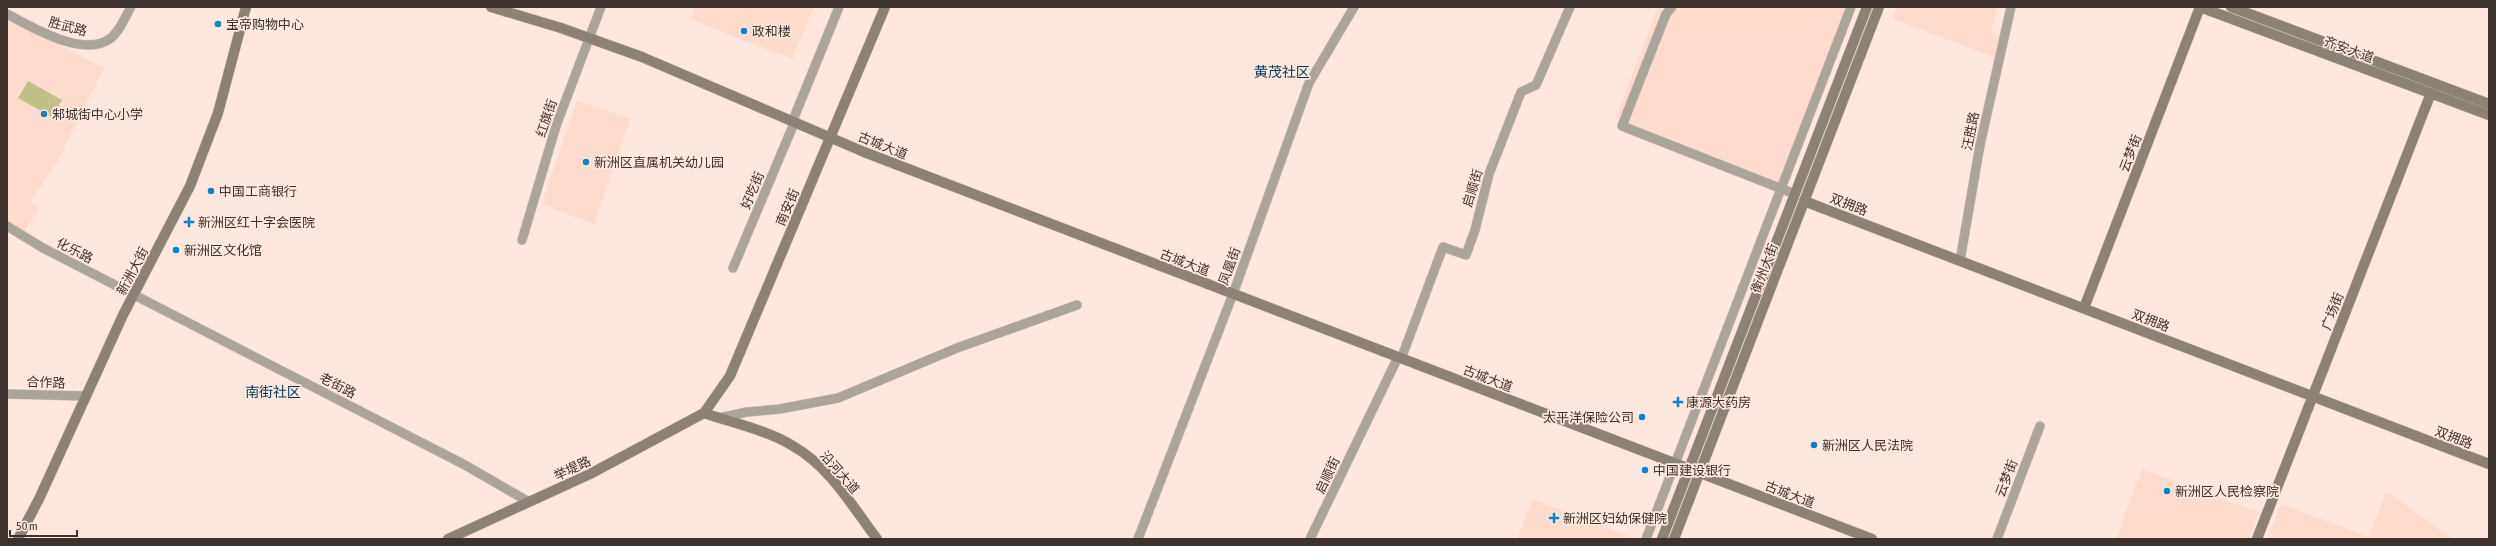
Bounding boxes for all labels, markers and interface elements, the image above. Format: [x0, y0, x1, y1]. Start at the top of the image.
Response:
street label: 胜武路 [47, 14, 89, 39]
place label: 宝帝购物中心 [226, 17, 304, 32]
marker: 宝帝购物中心 [213, 19, 223, 29]
place label: 政和楼 [752, 24, 791, 39]
marker: 政和楼 [739, 26, 749, 36]
street label: 齐安大道 [2322, 34, 2376, 65]
district label: 黄茂社区 [1254, 64, 1310, 80]
street label: 红旗街 [533, 97, 560, 139]
place label: 邾城街中心小学 [52, 107, 143, 122]
marker: 邾城街中心小学 [39, 109, 49, 119]
street label: 汪胜路 [1959, 111, 1982, 152]
street label: 古城大道 [856, 129, 910, 162]
street label: 云梦街 [2116, 132, 2144, 174]
place label: 新洲区直属机关幼儿园 [594, 155, 724, 170]
marker: 新洲区直属机关幼儿园 [581, 157, 591, 167]
street label: 启顺街 [1460, 167, 1485, 209]
street label: 好吃街 [738, 169, 767, 211]
place label: 中国工商银行 [219, 184, 297, 199]
marker: 中国工商银行 [206, 186, 216, 196]
street label: 南安街 [773, 186, 802, 228]
street label: 双拥路 [1828, 190, 1870, 218]
place label: 新洲区红十字会医院 [198, 215, 315, 230]
marker: 新洲区红十字会医院 [183, 216, 195, 228]
street label: 化乐路 [54, 235, 96, 266]
street label: 衡州大街 [1748, 241, 1781, 295]
place label: 新洲区文化馆 [184, 243, 262, 258]
street label: 新洲大街 [114, 245, 151, 298]
marker: 新洲区文化馆 [171, 245, 181, 255]
street label: 凤凰街 [1216, 245, 1243, 287]
street label: 古城大道 [1158, 246, 1212, 279]
street label: 广场街 [2318, 290, 2346, 332]
street label: 双拥路 [2130, 306, 2172, 334]
street label: 古城大道 [1461, 362, 1515, 395]
street label: 老街路 [317, 370, 359, 401]
street label: 合作路 [26, 374, 66, 391]
district label: 南街社区 [245, 384, 301, 400]
place label: 康源大药房 [1686, 395, 1751, 410]
marker: 康源大药房 [1673, 397, 1683, 407]
place label: 太平洋保险公司 [1543, 410, 1634, 425]
marker: 太平洋保险公司 [1637, 412, 1647, 422]
street label: 双拥路 [2433, 423, 2475, 451]
place label: 新洲区人民法院 [1822, 438, 1913, 453]
marker: 新洲区人民法院 [1809, 440, 1819, 450]
street label: 沿河大道 [817, 448, 862, 497]
street label: 举堤路 [551, 453, 593, 483]
street label: 启顺街 [1312, 454, 1343, 496]
street label: 云梦街 [1992, 457, 2020, 499]
place label: 中国建设银行 [1653, 463, 1731, 478]
marker: 中国建设银行 [1640, 465, 1650, 475]
street label: 古城大道 [1763, 478, 1817, 511]
place label: 新洲区人民检察院 [2175, 484, 2279, 499]
marker: 新洲区人民检察院 [2162, 486, 2172, 496]
place label: 新洲区妇幼保健院 [1563, 511, 1667, 526]
scale bar [10, 512, 77, 538]
marker: 新洲区妇幼保健院 [1548, 512, 1560, 524]
text: 50 m [16, 519, 38, 533]

